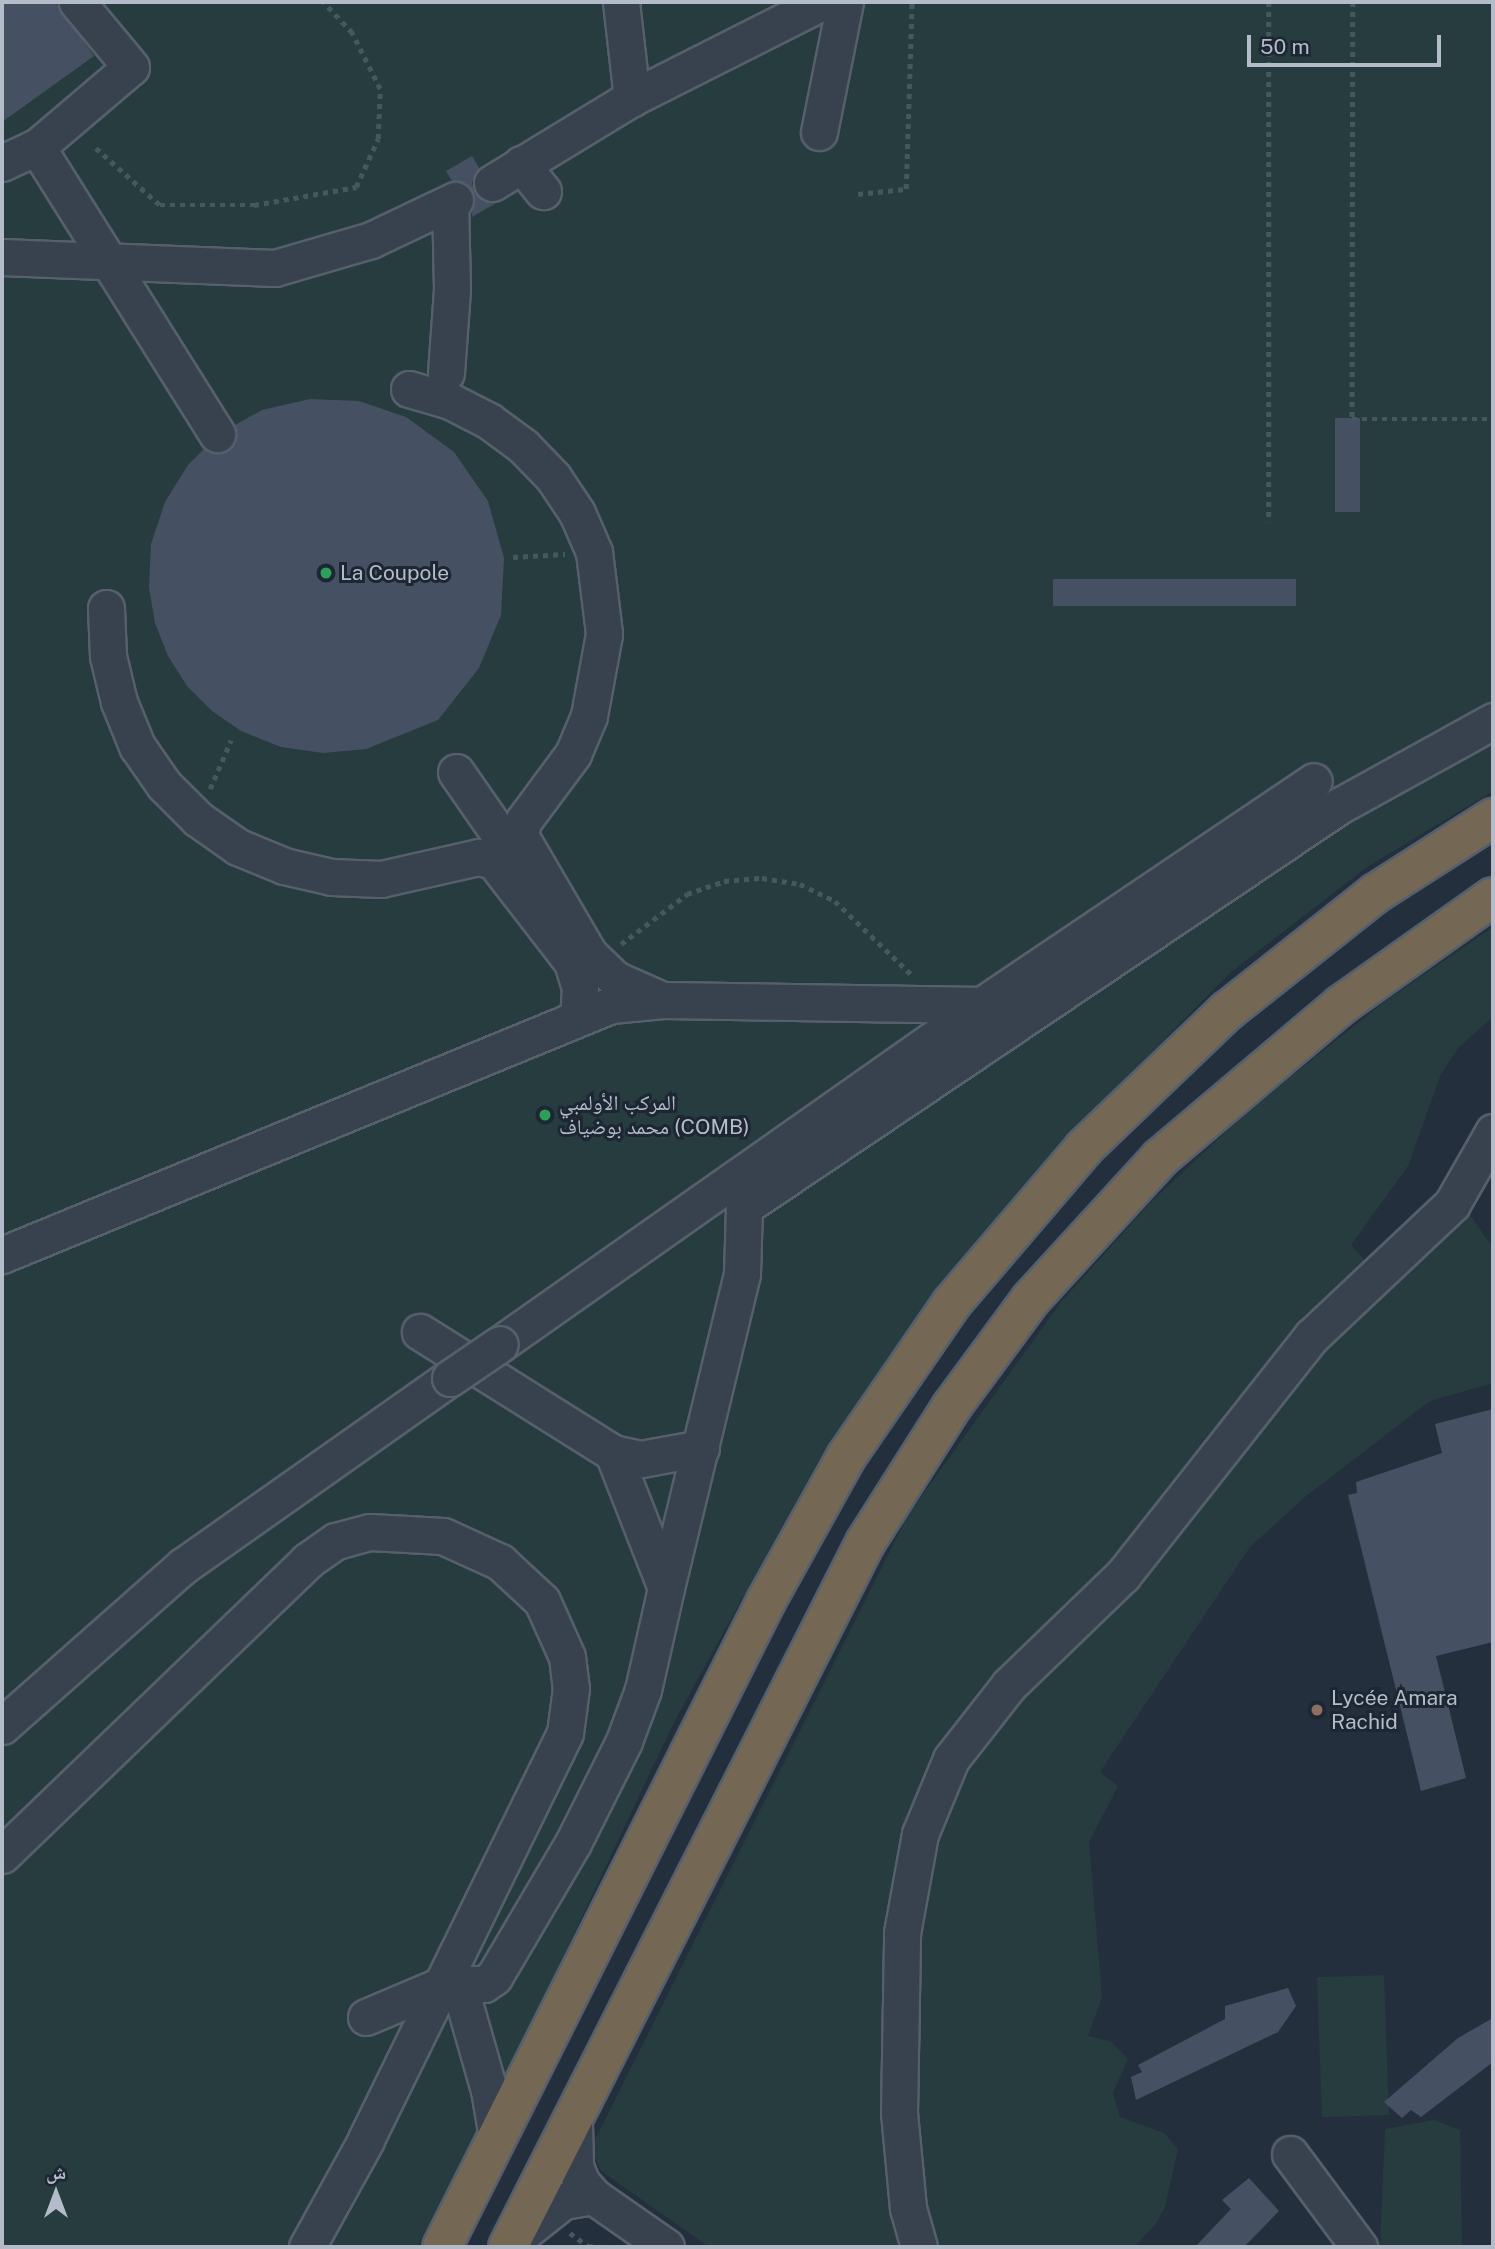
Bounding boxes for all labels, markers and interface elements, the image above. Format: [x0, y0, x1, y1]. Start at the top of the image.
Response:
scale bar [1250, 21, 1444, 65]
text: 50 m [1260, 34, 1310, 59]
place label: La Coupole [340, 560, 449, 586]
marker: La Coupole [318, 565, 334, 581]
place label: المركب الأولمبي محمد بوضياف (COMB) [559, 1090, 749, 1140]
marker: المركب الأولمبي محمد بوضياف (COMB) [537, 1107, 553, 1123]
place label: Lycée Amara Rachid [1331, 1685, 1458, 1735]
marker: Lycée Amara Rachid [1309, 1702, 1325, 1718]
north arrow [21, 2158, 91, 2228]
text: ش [46, 2161, 66, 2183]

